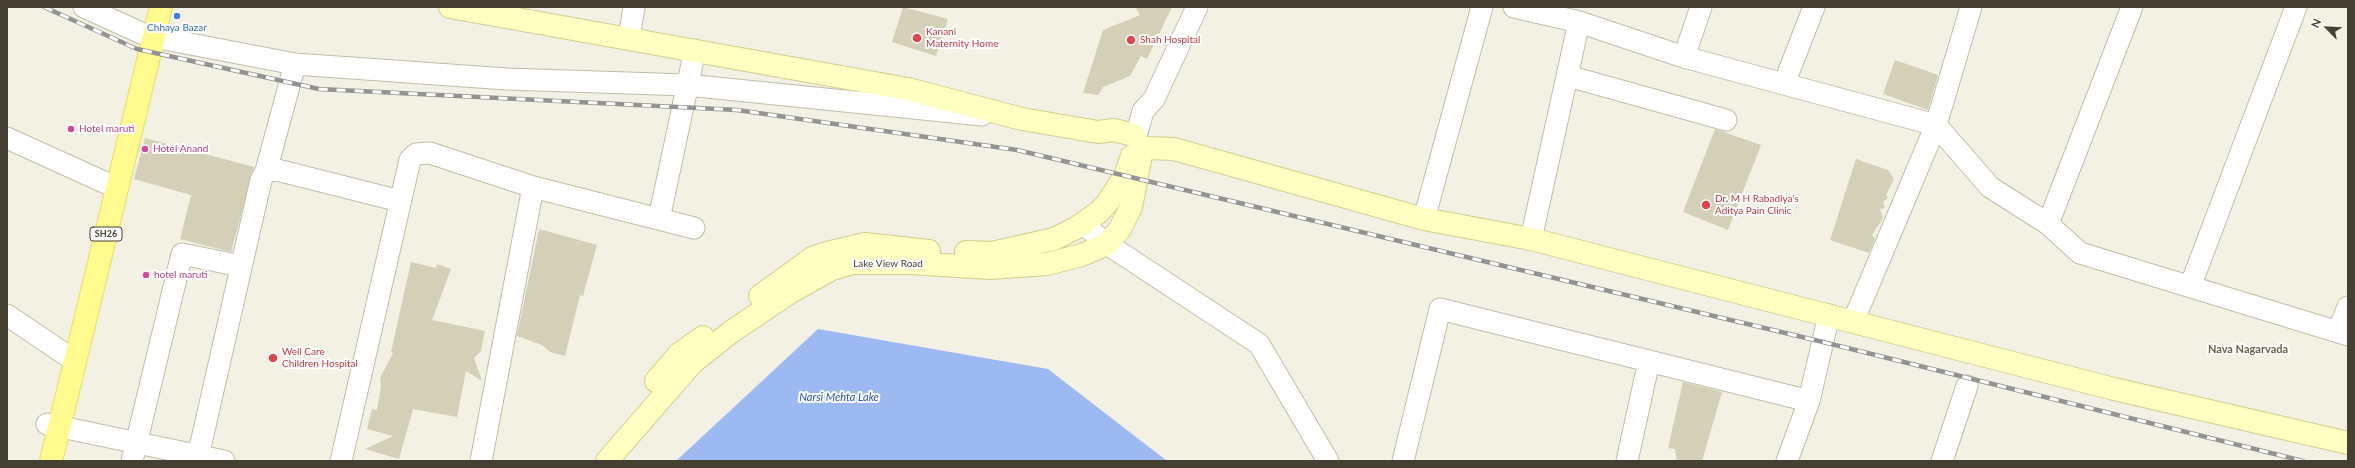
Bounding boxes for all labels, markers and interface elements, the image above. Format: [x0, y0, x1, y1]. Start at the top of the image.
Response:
north arrow [2307, 8, 2347, 48]
marker: Chhaya Bazar [172, 11, 182, 21]
text: N [2308, 16, 2323, 29]
place label: Chhaya Bazar [147, 22, 207, 34]
place label: Kanani Maternity Home [926, 26, 998, 50]
marker: Kanani Maternity Home [911, 32, 923, 44]
marker: Shah Hospital [1125, 34, 1137, 46]
place label: Shah Hospital [1140, 34, 1200, 46]
place label: Hotel maruti [79, 123, 134, 135]
marker: Hotel maruti [66, 124, 76, 134]
place label: Hotel Anand [153, 143, 208, 155]
marker: Hotel Anand [140, 144, 150, 154]
place label: Dr. M H Rabadiya's Aditya Pain Clinic [1715, 193, 1799, 216]
marker: Dr. M H Rabadiya's Aditya Pain Clinic [1700, 199, 1712, 211]
road number: SH26 [90, 227, 122, 241]
street label: Lake View Road [853, 258, 923, 270]
place label: hotel maruti [154, 269, 207, 281]
marker: hotel maruti [141, 270, 151, 280]
district label: Nava Nagarvada [2208, 342, 2288, 356]
place label: Well Care Children Hospital [282, 346, 358, 370]
marker: Well Care Children Hospital [267, 352, 279, 364]
water label: Narsi Mehta Lake [799, 390, 879, 404]

